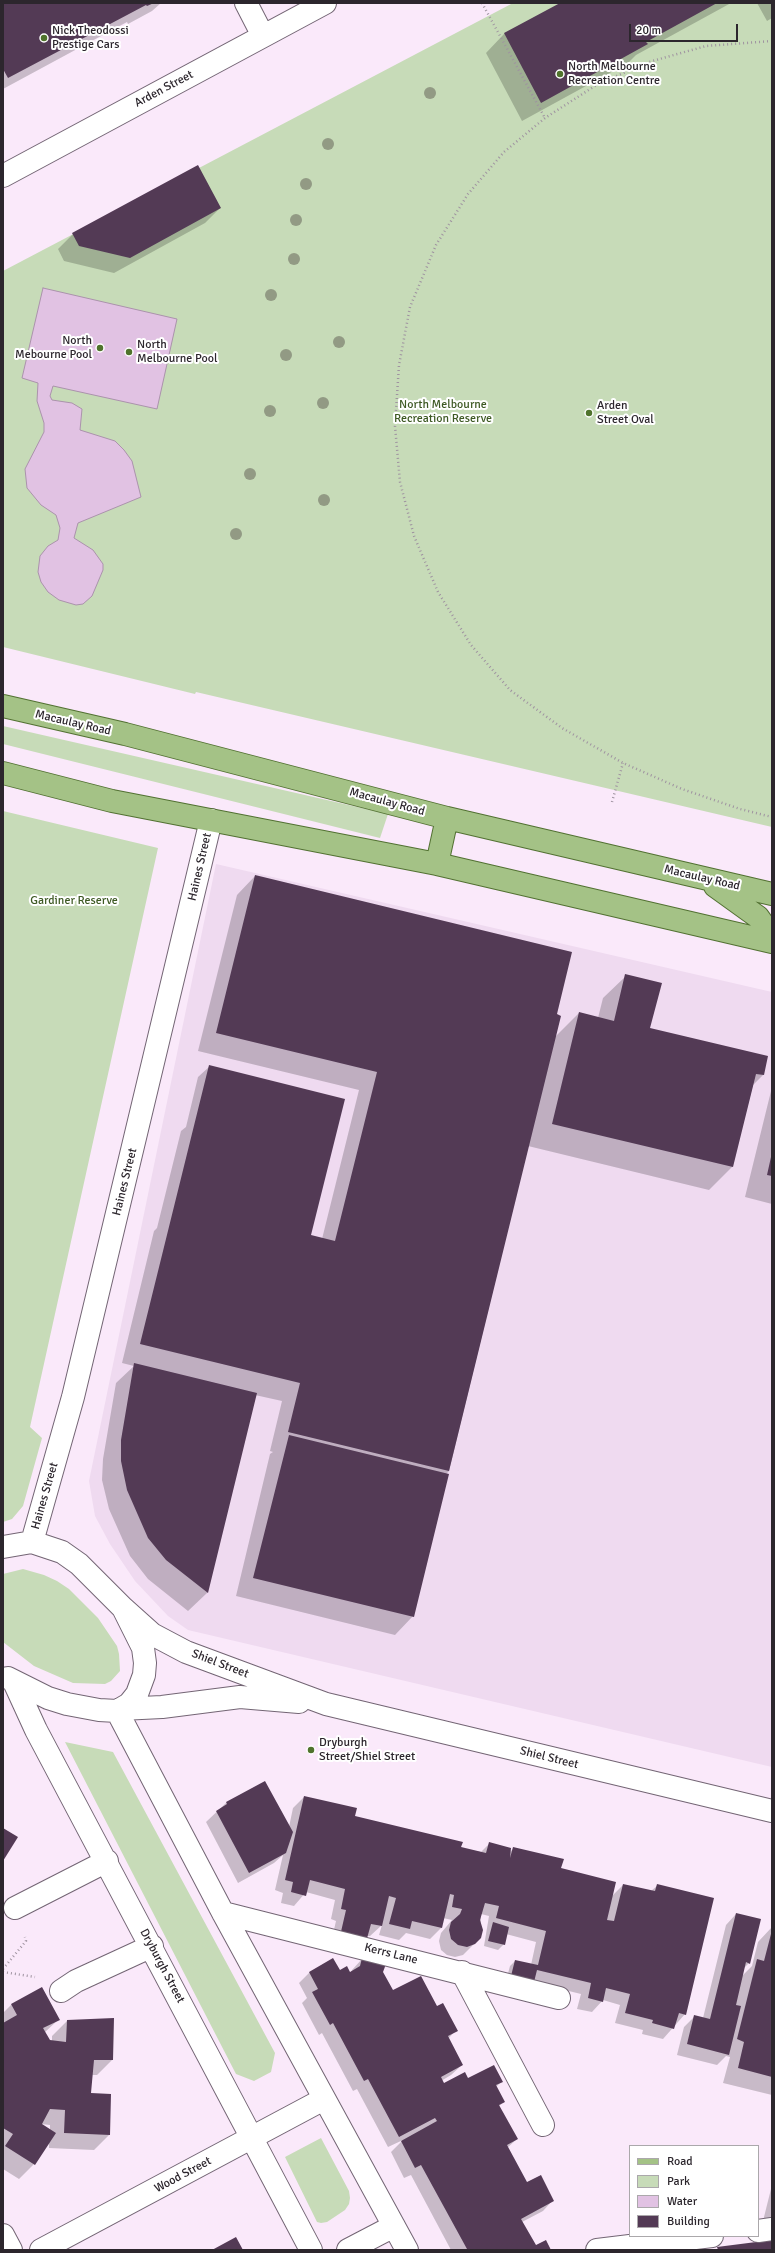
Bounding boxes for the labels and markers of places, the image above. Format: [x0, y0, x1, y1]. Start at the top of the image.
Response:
place label: Nick Theodossi Prestige Cars [52, 24, 129, 52]
marker: Nick Theodossi Prestige Cars [39, 33, 49, 43]
place label: North Melbourne Recreation Centre [568, 60, 660, 88]
marker: North Melbourne Recreation Centre [555, 69, 565, 79]
place label: North Mebourne Pool [15, 334, 92, 362]
place label: North Melbourne Pool [137, 338, 217, 366]
marker: North Mebourne Pool [95, 343, 105, 353]
marker: North Melbourne Pool [124, 347, 134, 357]
place label: Arden Street Oval [597, 399, 654, 427]
marker: Arden Street Oval [584, 408, 594, 418]
place label: Dryburgh Street/Shiel Street [319, 1736, 415, 1764]
marker: Dryburgh Street/Shiel Street [306, 1745, 316, 1755]

